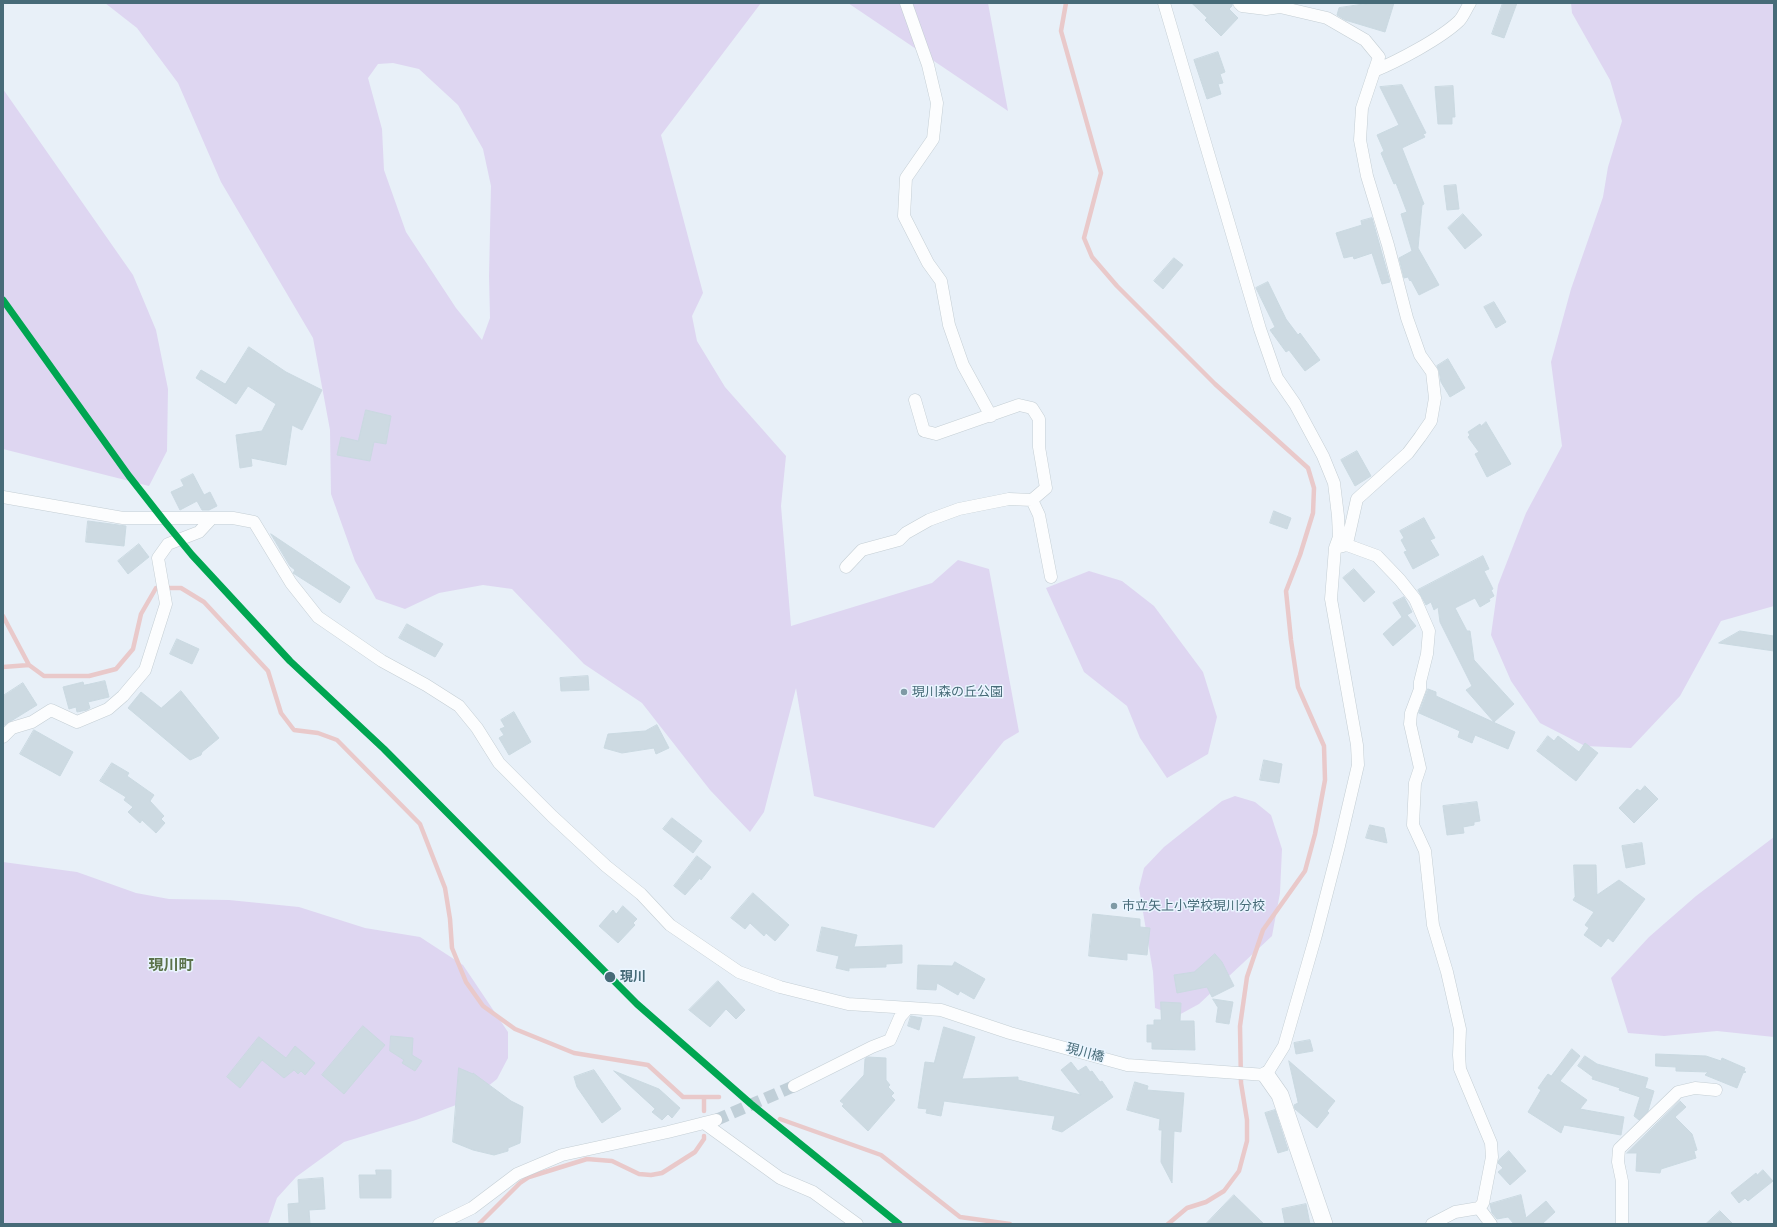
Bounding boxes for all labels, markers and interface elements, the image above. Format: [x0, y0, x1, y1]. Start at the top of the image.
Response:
place label: 現川森の丘公園 [912, 684, 1003, 700]
marker: 現川森の丘公園 [899, 687, 909, 697]
place label: 市立矢上小学校現川分校 [1122, 898, 1265, 914]
marker: 市立矢上小学校現川分校 [1109, 901, 1119, 911]
district label: 現川町 [149, 957, 193, 975]
place label: 現川 [620, 969, 646, 985]
marker: 現川 [603, 970, 617, 984]
street label: 現川橋 [1064, 1040, 1106, 1066]

